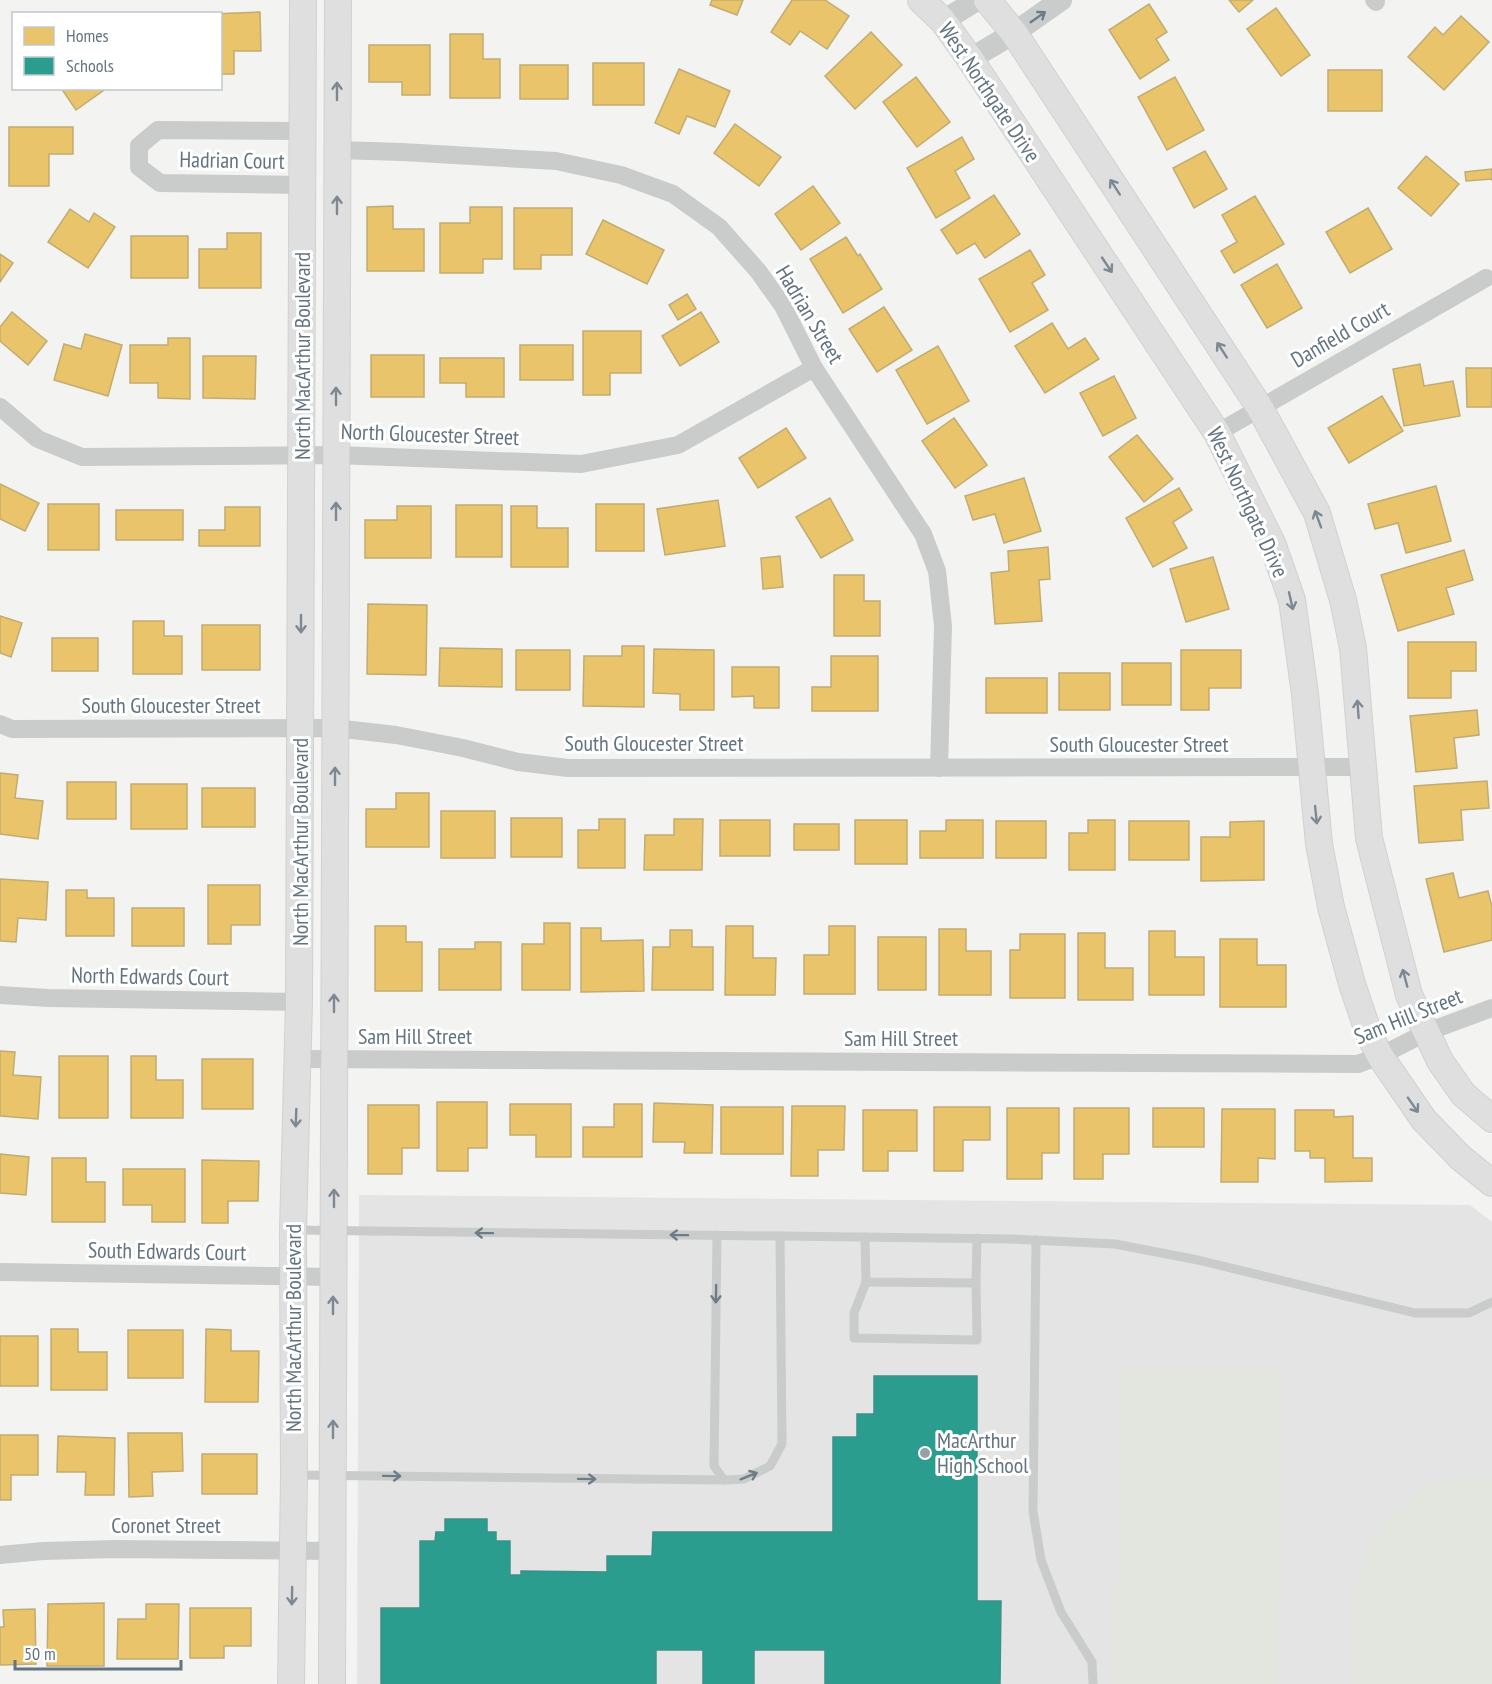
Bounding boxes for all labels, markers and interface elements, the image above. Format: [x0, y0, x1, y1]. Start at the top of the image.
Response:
one-way arrow [1029, 11, 1045, 23]
legend [12, 12, 222, 90]
street label: West Northgate Drive [933, 17, 1047, 167]
text: Homes [66, 24, 109, 47]
text: Schools [66, 54, 114, 77]
one-way arrow [331, 82, 343, 102]
street label: Hadrian Court [179, 145, 285, 175]
one-way arrow [1109, 179, 1121, 196]
one-way arrow [331, 195, 343, 215]
street label: North MacArthur Boulevard [288, 252, 316, 460]
one-way arrow [1101, 256, 1113, 273]
street label: Hadrian Street [770, 260, 850, 368]
street label: Danfield Court [1286, 295, 1394, 373]
one-way arrow [1216, 342, 1228, 358]
one-way arrow [330, 387, 342, 407]
street label: North Gloucester Street [340, 417, 520, 451]
street label: West Northgate Drive [1201, 422, 1295, 582]
one-way arrow [330, 502, 342, 522]
one-way arrow [1312, 510, 1323, 529]
one-way arrow [1286, 591, 1297, 610]
one-way arrow [295, 614, 307, 634]
street label: South Gloucester Street [81, 691, 261, 719]
one-way arrow [1353, 699, 1364, 719]
street label: South Gloucester Street [564, 729, 744, 757]
street label: South Gloucester Street [1049, 730, 1229, 758]
street label: North MacArthur Boulevard [286, 738, 314, 946]
one-way arrow [329, 767, 341, 787]
one-way arrow [1311, 805, 1322, 825]
street label: North Edwards Court [71, 961, 229, 991]
one-way arrow [1399, 969, 1410, 988]
street label: Sam Hill Street [1350, 982, 1466, 1050]
one-way arrow [328, 993, 340, 1013]
street label: Sam Hill Street [358, 1022, 472, 1050]
street label: Sam Hill Street [844, 1024, 958, 1052]
one-way arrow [1407, 1096, 1419, 1112]
one-way arrow [290, 1107, 302, 1127]
one-way arrow [328, 1188, 340, 1208]
street label: North MacArthur Boulevard [279, 1224, 307, 1432]
one-way arrow [475, 1227, 495, 1238]
one-way arrow [670, 1229, 690, 1241]
street label: South Edwards Court [88, 1236, 246, 1266]
one-way arrow [710, 1283, 722, 1303]
one-way arrow [327, 1296, 339, 1316]
one-way arrow [327, 1420, 339, 1440]
place label: MacArthur High School [937, 1426, 1029, 1479]
marker: MacArthur High School [918, 1446, 932, 1460]
one-way arrow [740, 1469, 758, 1480]
one-way arrow [381, 1470, 401, 1482]
one-way arrow [576, 1473, 596, 1484]
street label: Coronet Street [111, 1511, 221, 1539]
one-way arrow [286, 1586, 298, 1606]
scale bar [15, 1633, 182, 1671]
text: 50 m [24, 1642, 56, 1665]

